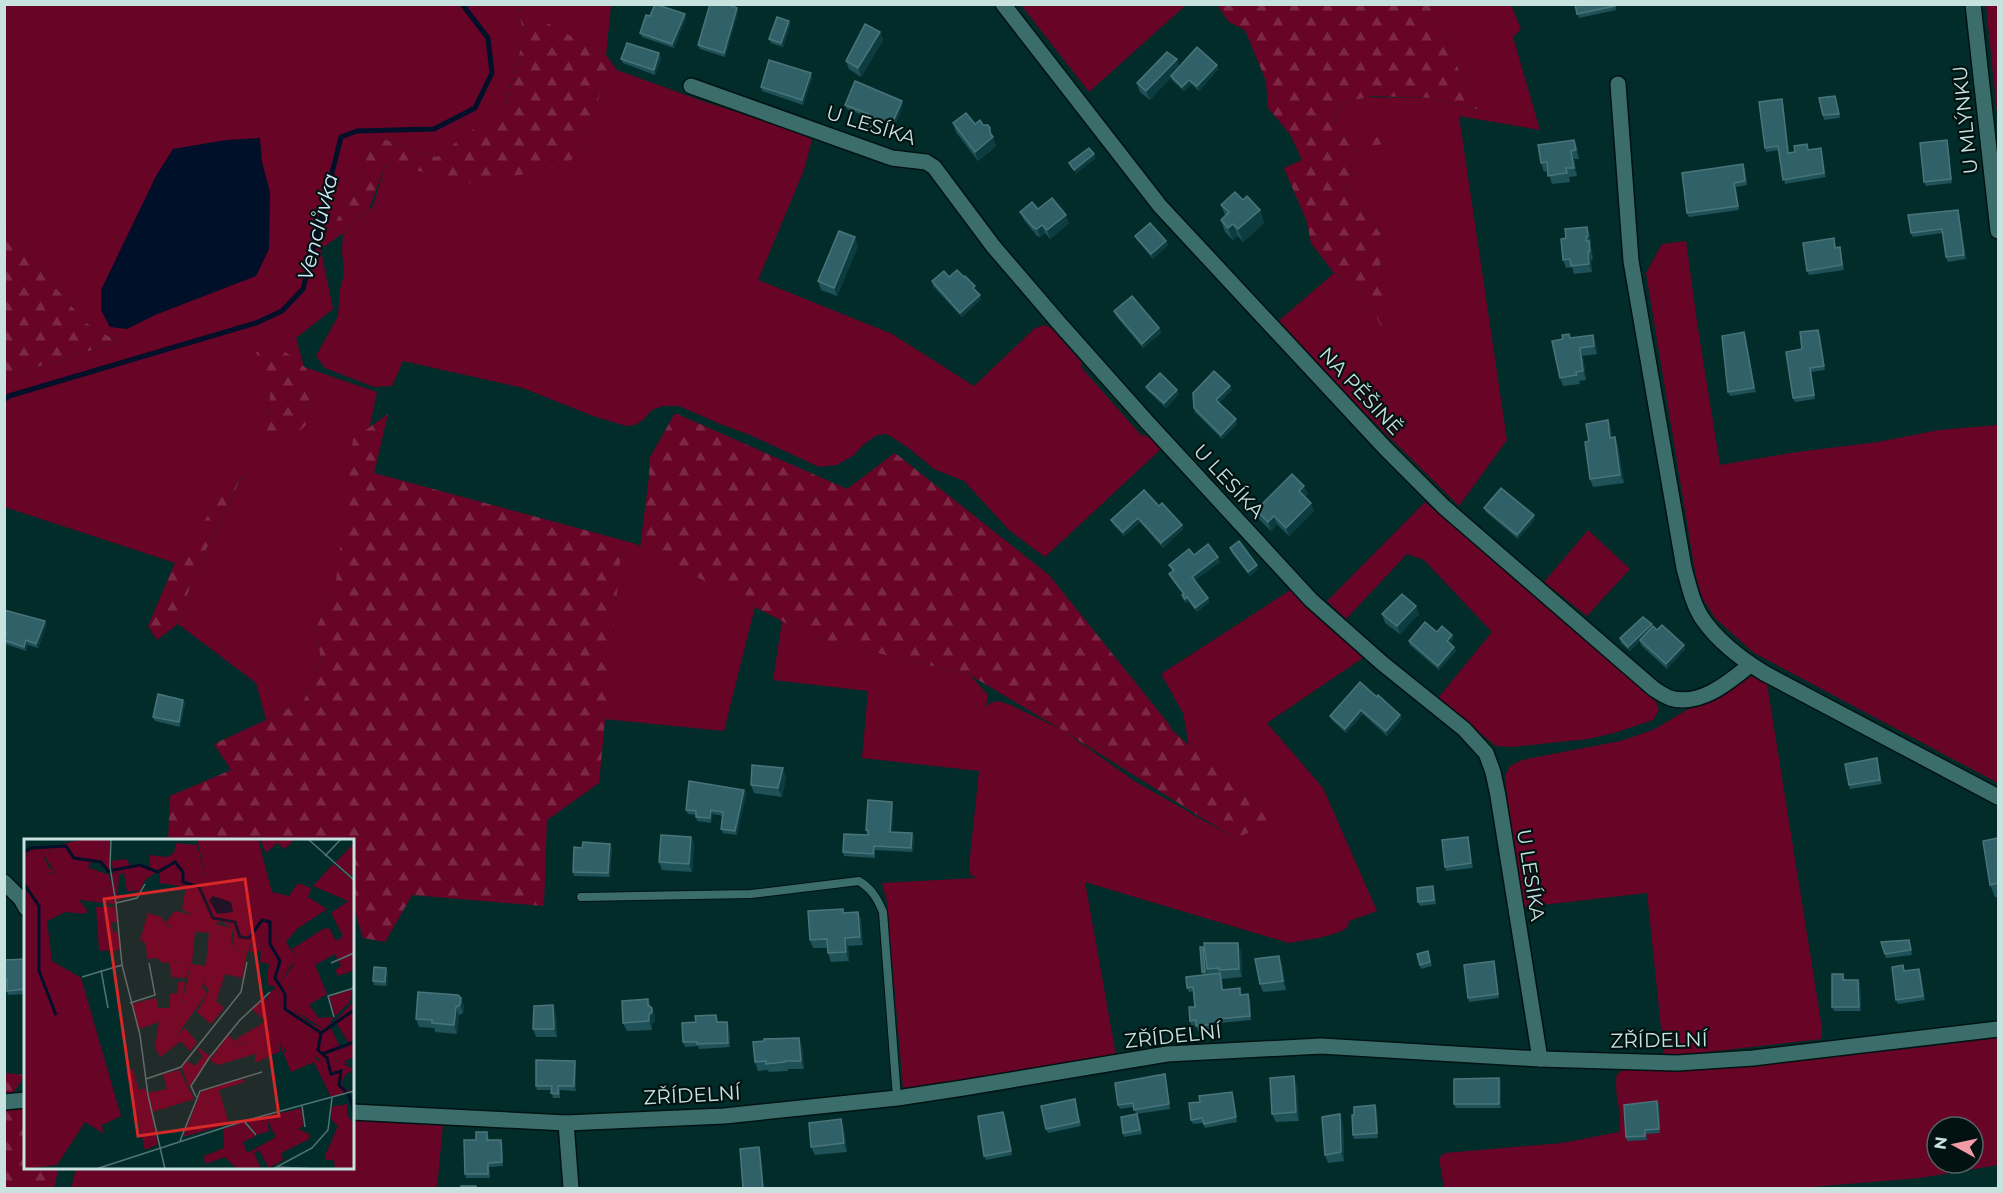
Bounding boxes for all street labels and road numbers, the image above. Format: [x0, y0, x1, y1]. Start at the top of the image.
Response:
street label: U MLÝNKU [1947, 65, 1983, 175]
street label: U LESÍKA [823, 100, 919, 150]
street label: NA PĚŠINĚ [1314, 342, 1408, 440]
street label: U LESÍKA [1189, 439, 1270, 524]
street label: U LESÍKA [1512, 827, 1550, 923]
street label: ZŘÍDELNÍ [1123, 1019, 1224, 1053]
street label: ZŘÍDELNÍ [1610, 1027, 1709, 1053]
street label: ZŘÍDELNÍ [643, 1080, 742, 1110]

